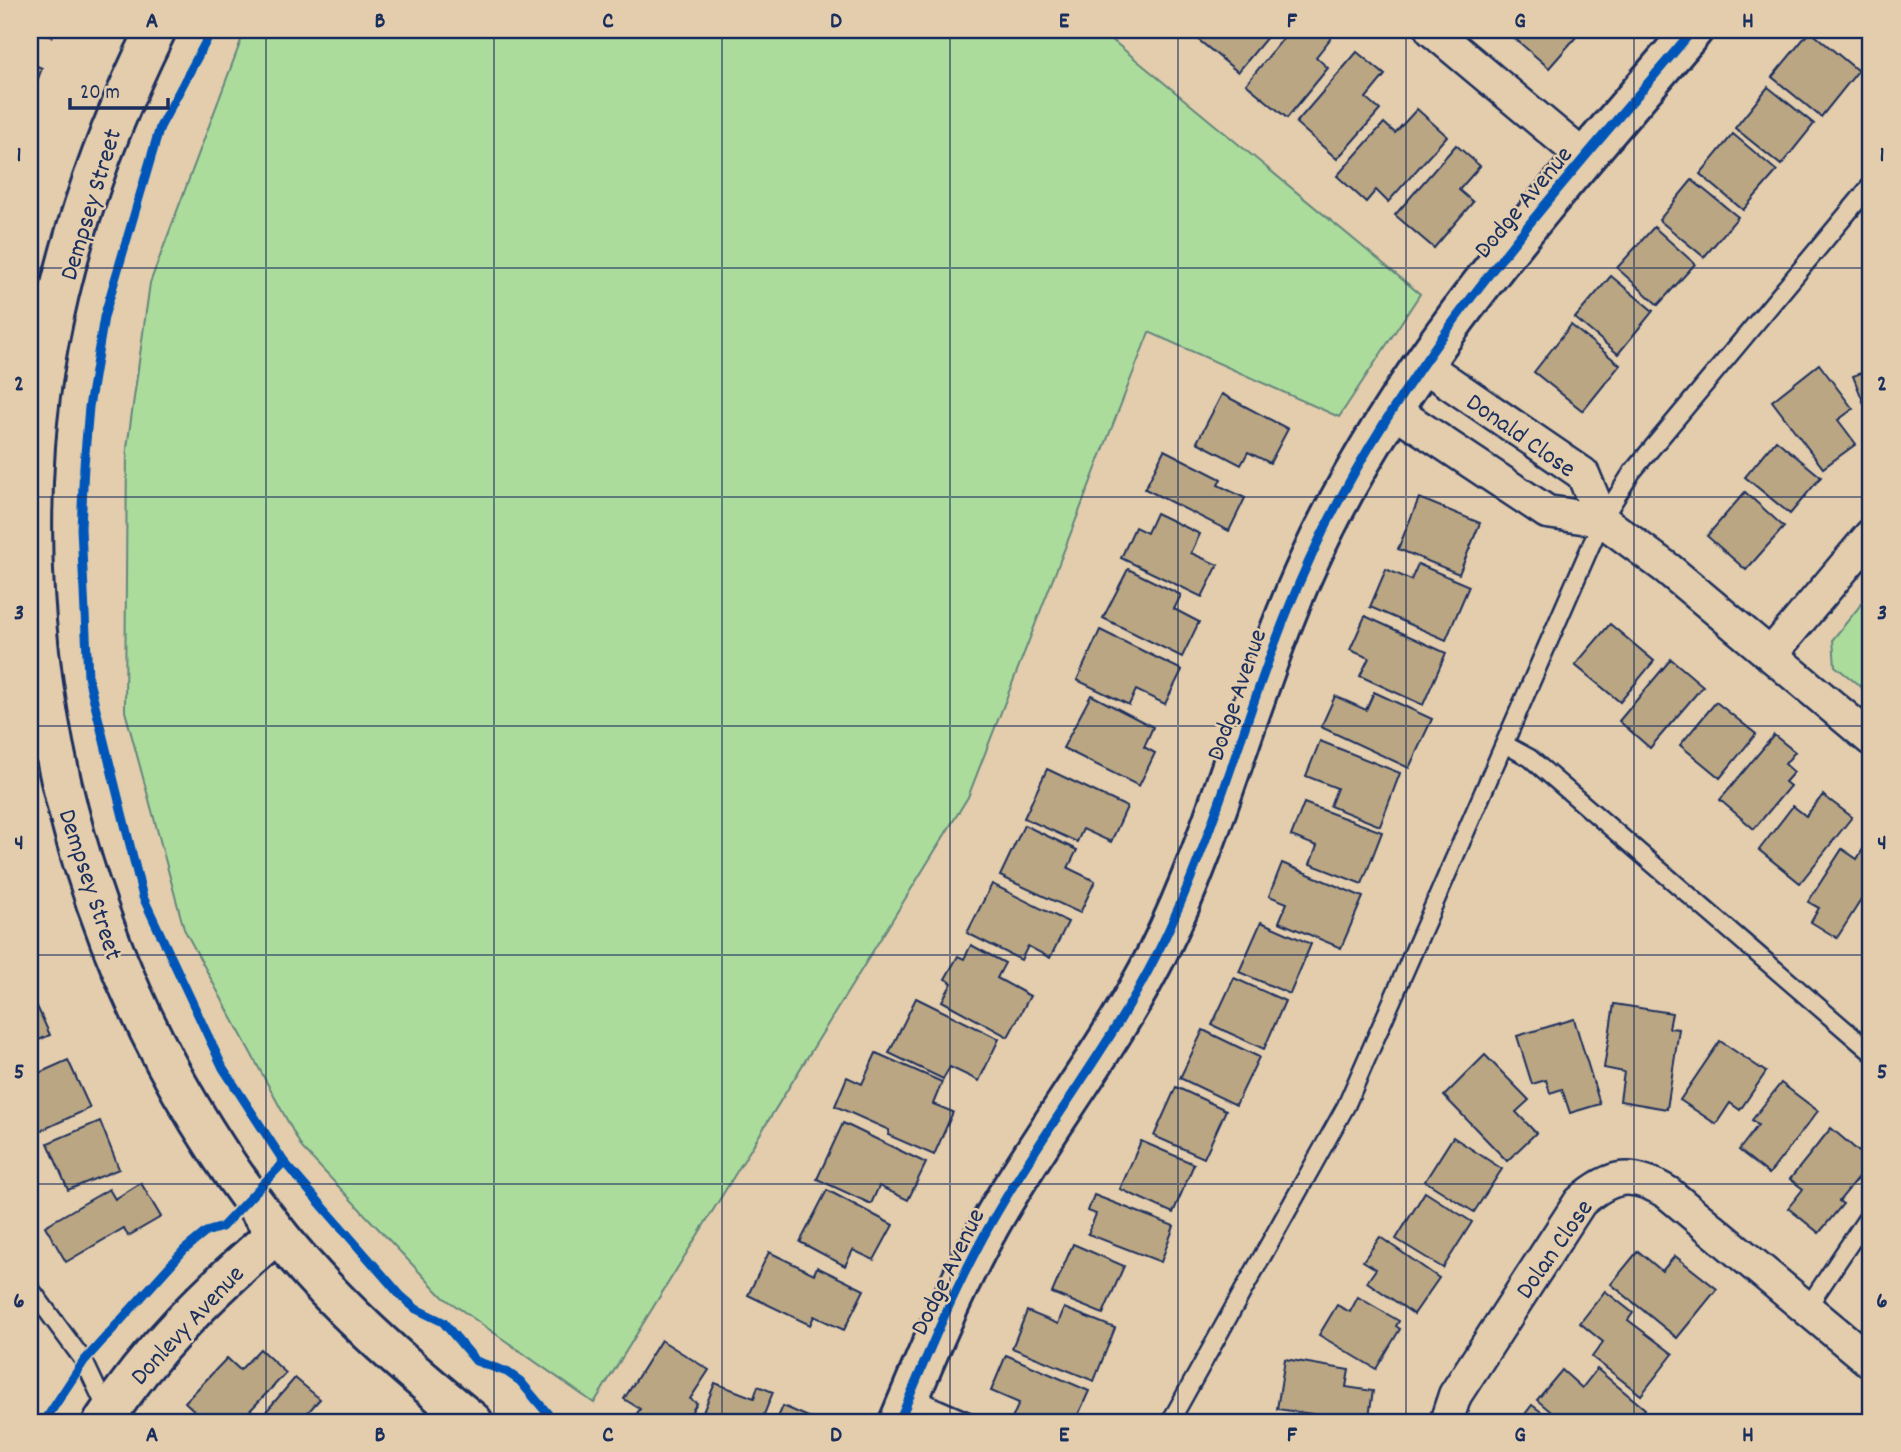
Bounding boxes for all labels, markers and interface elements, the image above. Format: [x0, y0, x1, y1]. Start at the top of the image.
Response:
text: A [146, 6, 158, 39]
text: B [375, 6, 386, 39]
text: C [602, 6, 614, 39]
text: D [830, 6, 842, 39]
text: E [1059, 6, 1070, 39]
text: F [1287, 6, 1298, 39]
text: G [1514, 6, 1526, 39]
text: H [1742, 6, 1754, 39]
scale bar [70, 66, 168, 110]
text: 20 m [80, 79, 120, 109]
street label: Dempsey Street [52, 124, 133, 285]
street label: Dodge Avenue [1466, 139, 1583, 268]
text: 1 [16, 140, 22, 173]
text: 1 [1879, 140, 1885, 173]
text: 2 [14, 369, 24, 402]
text: 2 [1877, 369, 1887, 402]
street label: Donald Close [1458, 385, 1582, 488]
text: 3 [14, 598, 24, 631]
text: 3 [1877, 598, 1887, 631]
street label: Dodge Avenue [1198, 624, 1278, 766]
street label: Dempsey Street [47, 805, 131, 966]
text: 4 [14, 828, 24, 861]
text: 4 [1877, 828, 1887, 861]
text: 5 [14, 1057, 24, 1090]
text: 5 [1877, 1057, 1887, 1090]
street label: Dolan Close [1508, 1193, 1604, 1307]
street label: Dodge Avenue [902, 1203, 996, 1342]
street label: Donlevy Avenue [123, 1258, 254, 1395]
text: 6 [13, 1286, 25, 1319]
text: 6 [1876, 1286, 1888, 1319]
text: A [146, 1420, 158, 1452]
text: B [375, 1420, 386, 1452]
text: C [602, 1420, 614, 1452]
text: D [830, 1420, 842, 1452]
text: E [1059, 1420, 1070, 1452]
text: F [1287, 1420, 1298, 1452]
text: G [1514, 1420, 1526, 1452]
text: H [1742, 1420, 1754, 1452]

